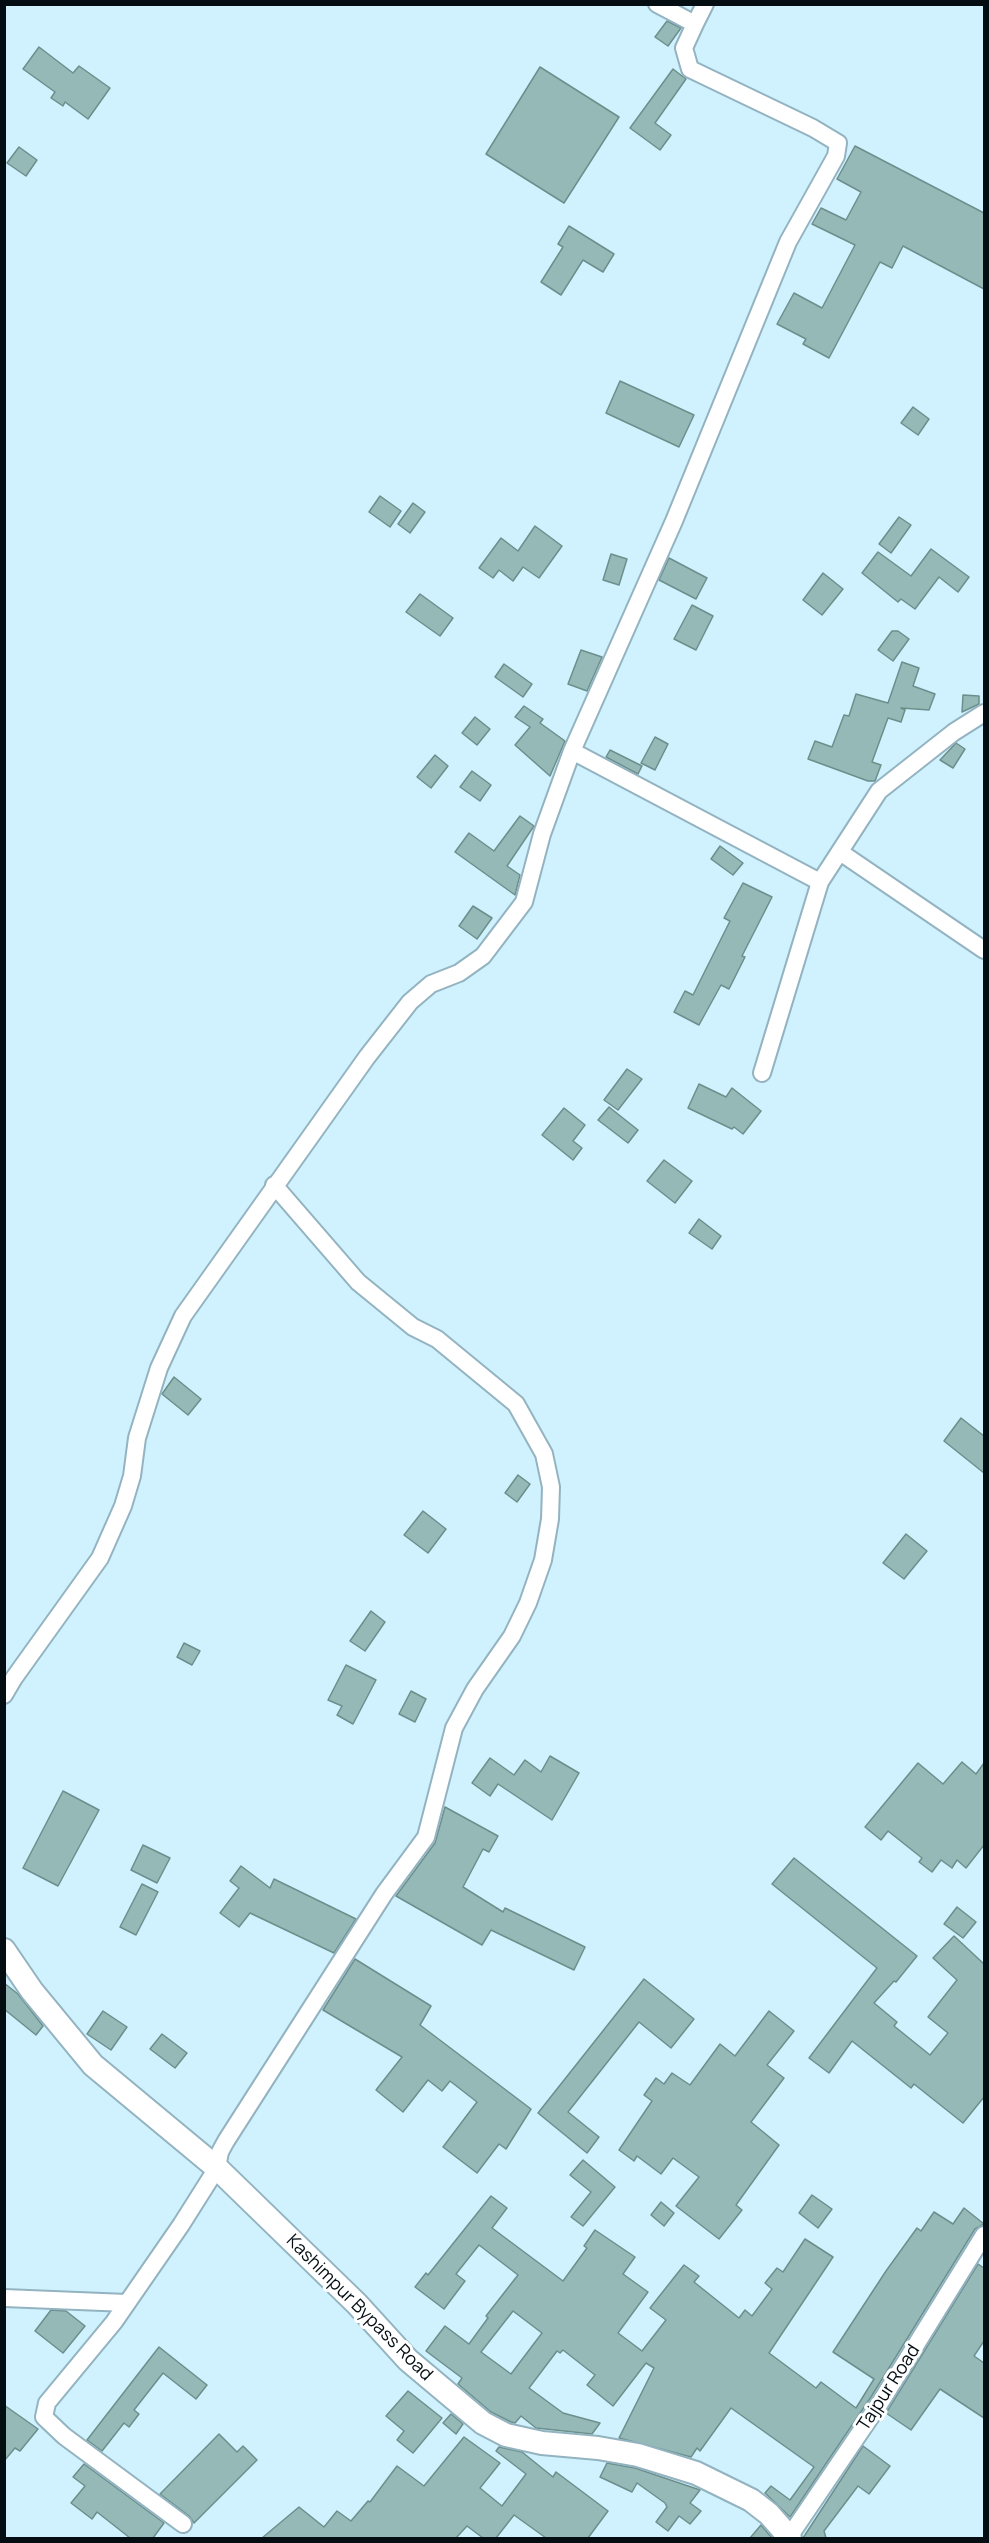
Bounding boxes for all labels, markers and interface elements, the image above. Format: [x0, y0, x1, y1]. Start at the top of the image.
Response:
street label: Kashimpur Bypass Road [281, 2230, 437, 2386]
street label: Tajpur Road [853, 2341, 925, 2435]

